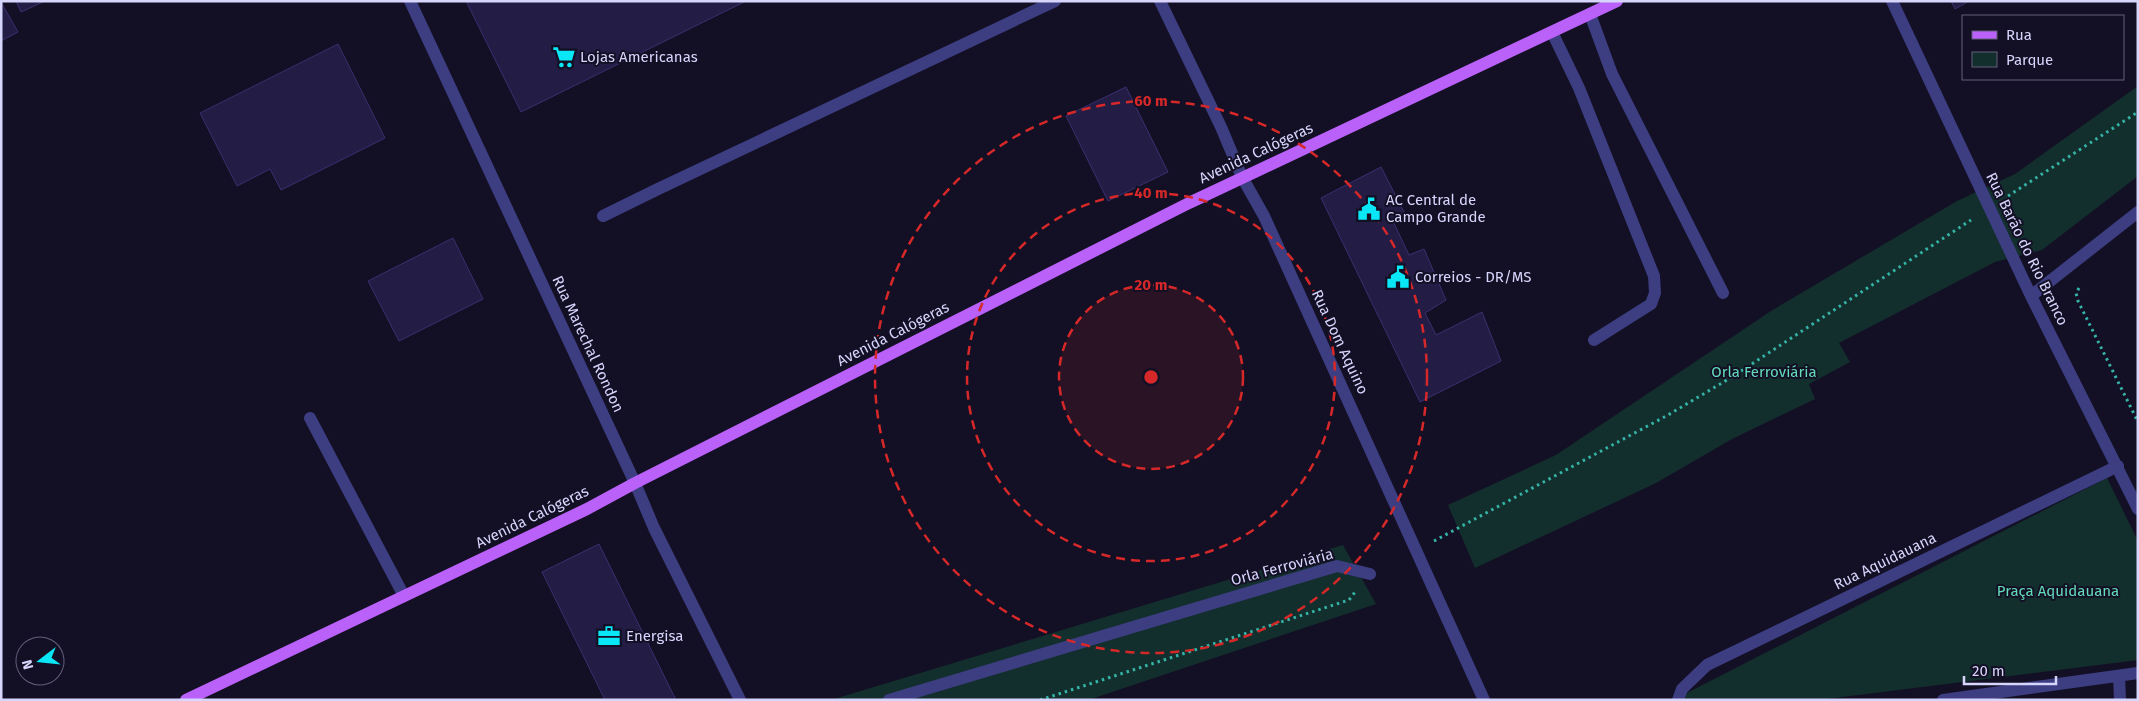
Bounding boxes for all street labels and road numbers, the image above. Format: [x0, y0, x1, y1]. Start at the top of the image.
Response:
street label: Avenida Calógeras [1196, 119, 1316, 187]
street label: Rua Barão do Rio Branco [1982, 170, 2072, 328]
street label: Rua Marechal Rondon [548, 273, 628, 415]
street label: Rua Dom Aquino [1308, 287, 1372, 397]
street label: Avenida Calógeras [834, 298, 952, 370]
street label: Avenida Calógeras [473, 482, 591, 552]
street label: Rua Aquidauana [1831, 528, 1939, 594]
street label: Orla Ferroviária [1229, 545, 1335, 589]

